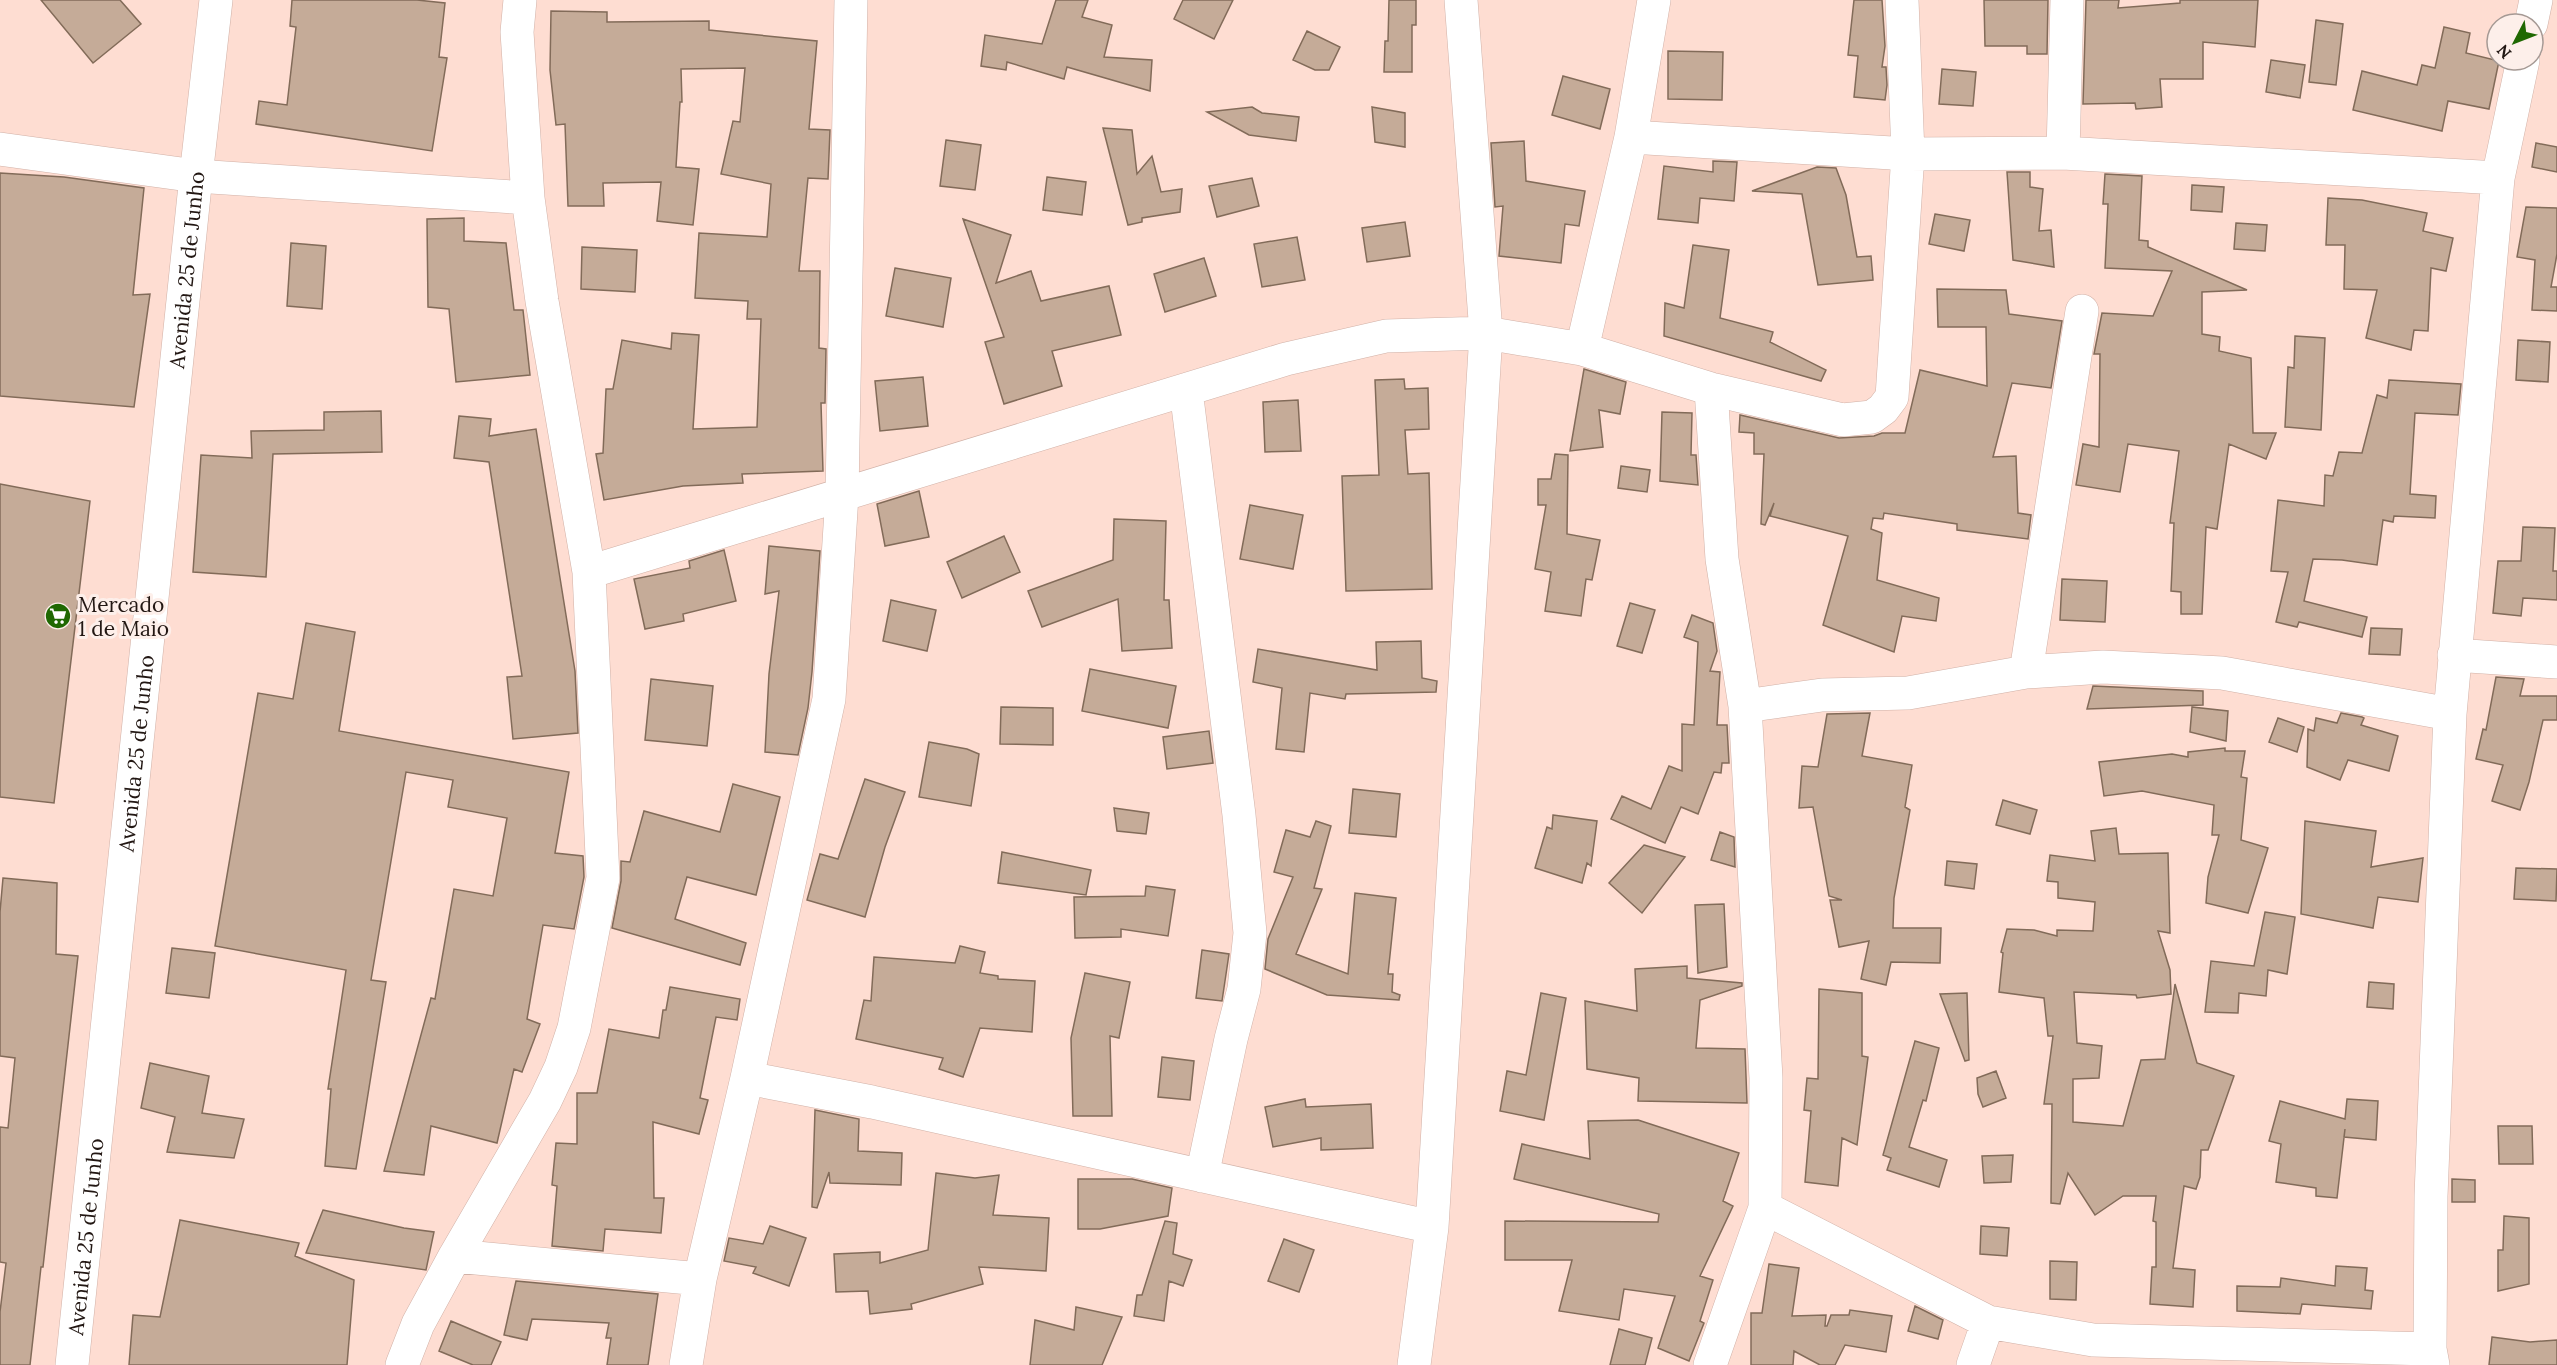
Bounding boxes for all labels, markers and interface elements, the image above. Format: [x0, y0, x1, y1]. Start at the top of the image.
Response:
north arrow [2485, 12, 2545, 72]
text: N [2492, 41, 2515, 63]
street label: Avenida 25 de Junho [162, 170, 210, 371]
place label: Mercado 1 de Maio [78, 591, 169, 642]
supermarket icon: Mercado 1 de Maio [43, 601, 73, 631]
street label: Avenida 25 de Junho [112, 653, 159, 854]
street label: Avenida 25 de Junho [62, 1137, 109, 1338]

